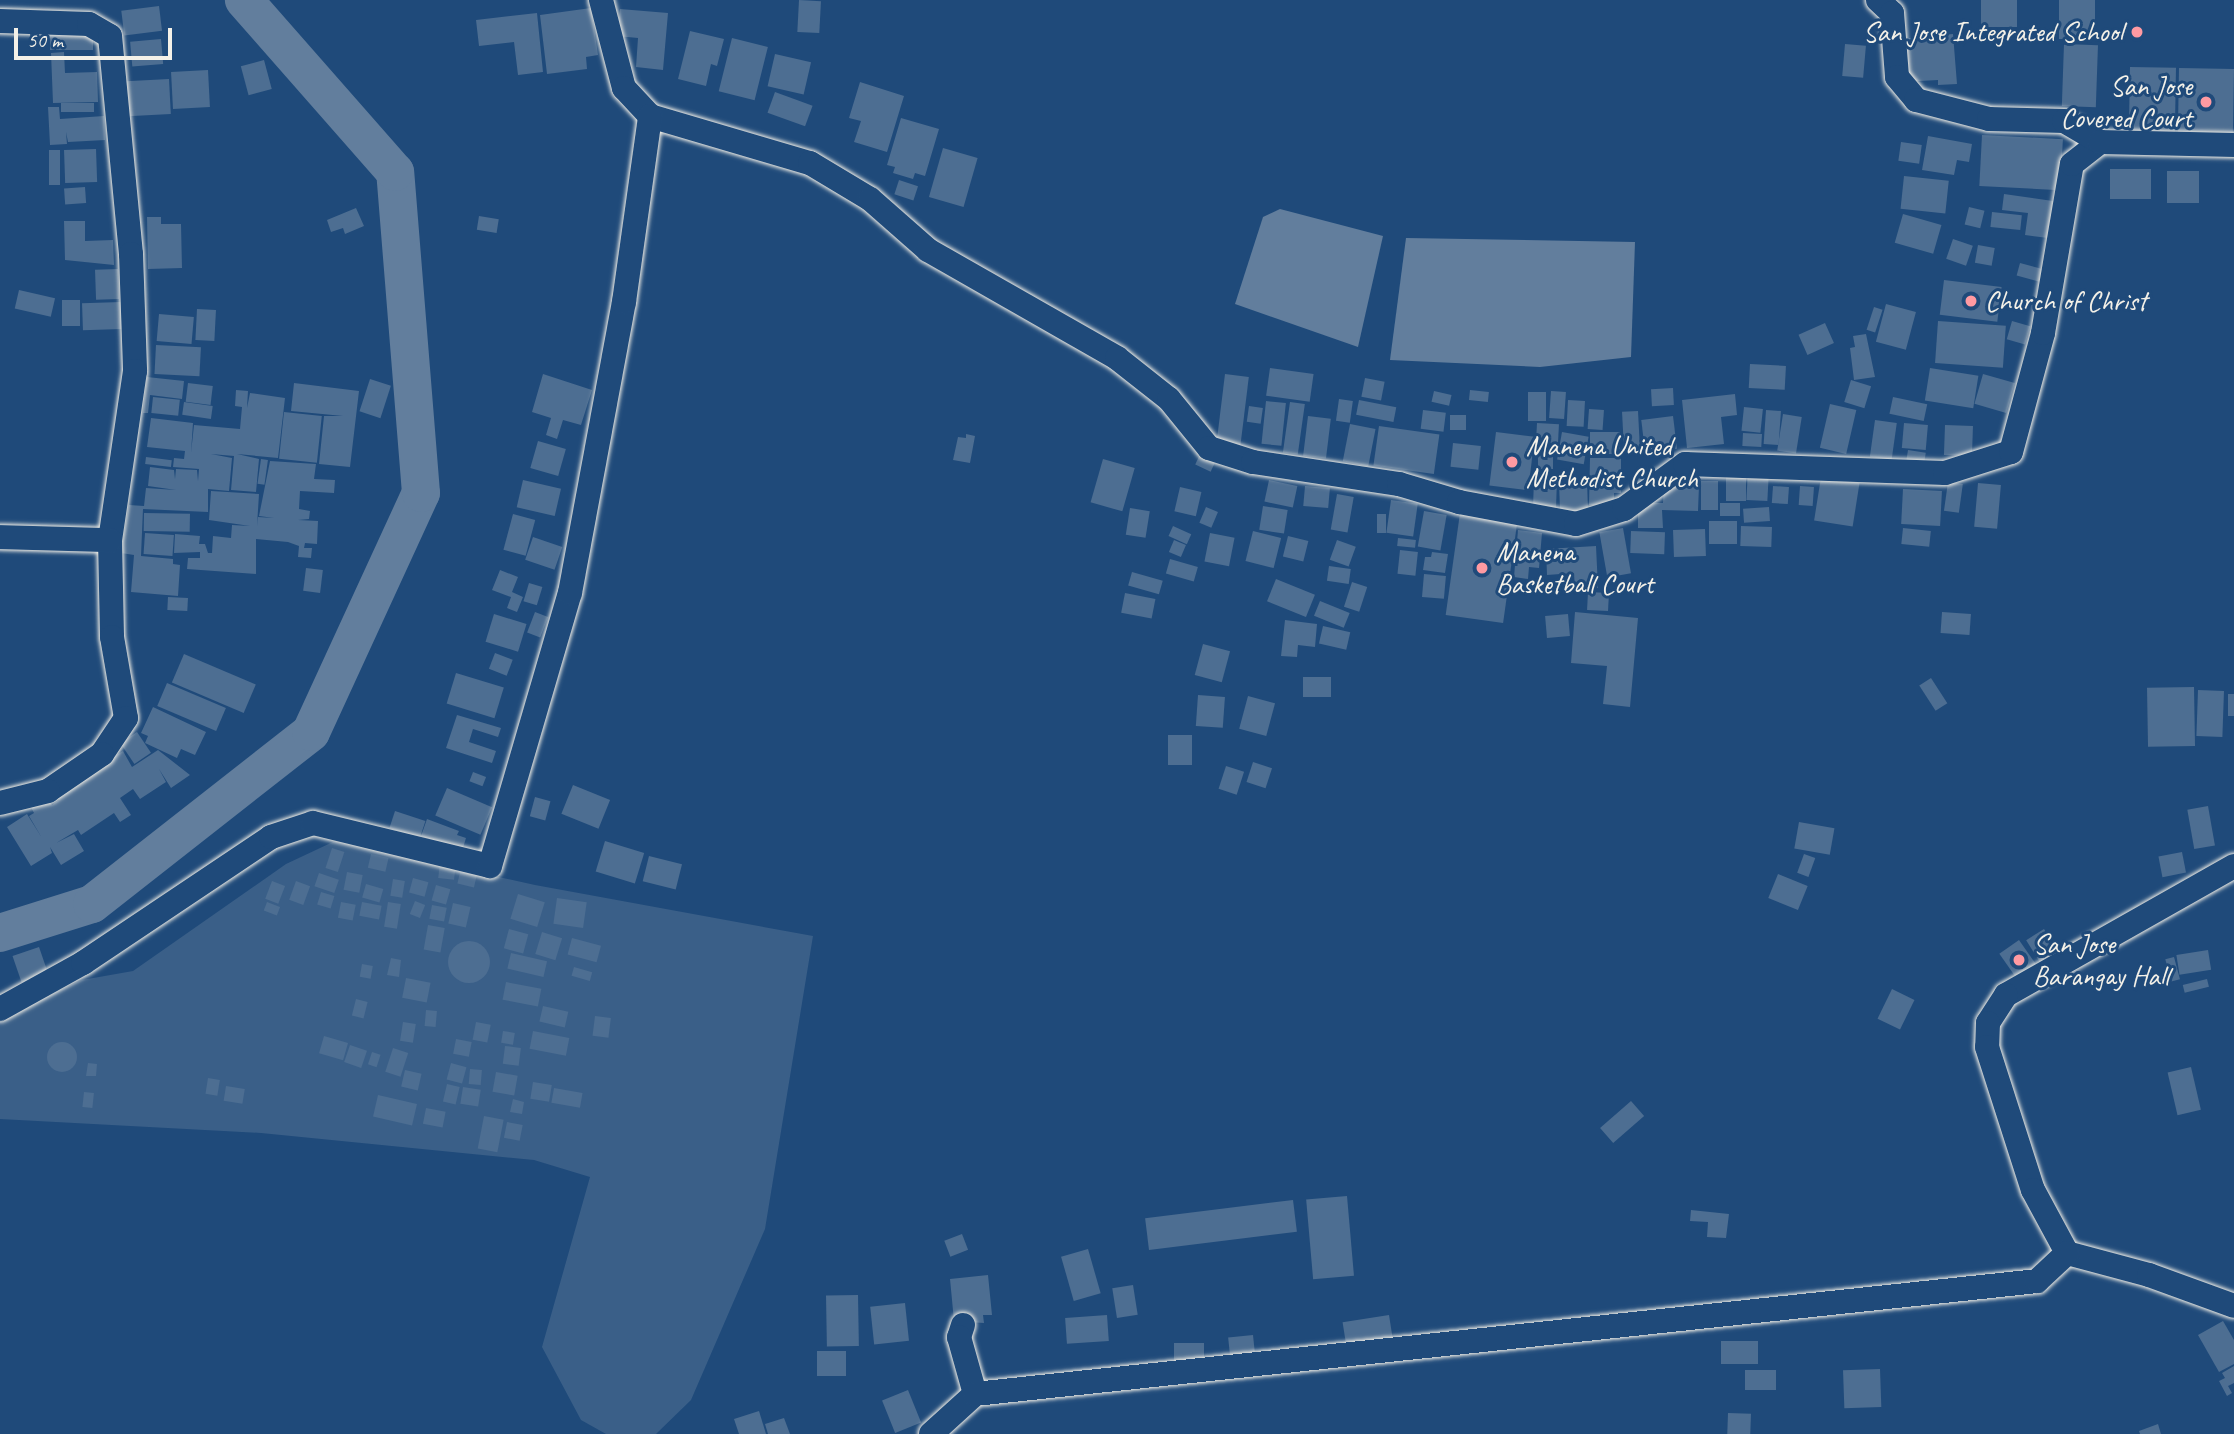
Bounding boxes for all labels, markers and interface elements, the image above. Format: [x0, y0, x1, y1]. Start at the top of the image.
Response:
scale bar [18, 14, 175, 58]
place label: San Jose Integrated School [1865, 15, 2123, 49]
marker: San Jose Integrated School [2129, 24, 2145, 40]
text: 50 m [27, 27, 63, 53]
place label: San Jose Covered Court [2061, 69, 2192, 135]
marker: San Jose Covered Court [2198, 94, 2214, 110]
place label: Church of Christ [1985, 284, 2147, 318]
marker: Church of Christ [1963, 293, 1979, 309]
place label: Manena United Methodist Church [1526, 429, 1699, 495]
marker: Manena United Methodist Church [1504, 454, 1520, 470]
place label: Manena Basketball Court [1496, 535, 1654, 601]
marker: Manena Basketball Court [1474, 560, 1490, 576]
place label: San Jose Barangay Hall [2033, 927, 2169, 993]
marker: San Jose Barangay Hall [2011, 952, 2027, 968]

